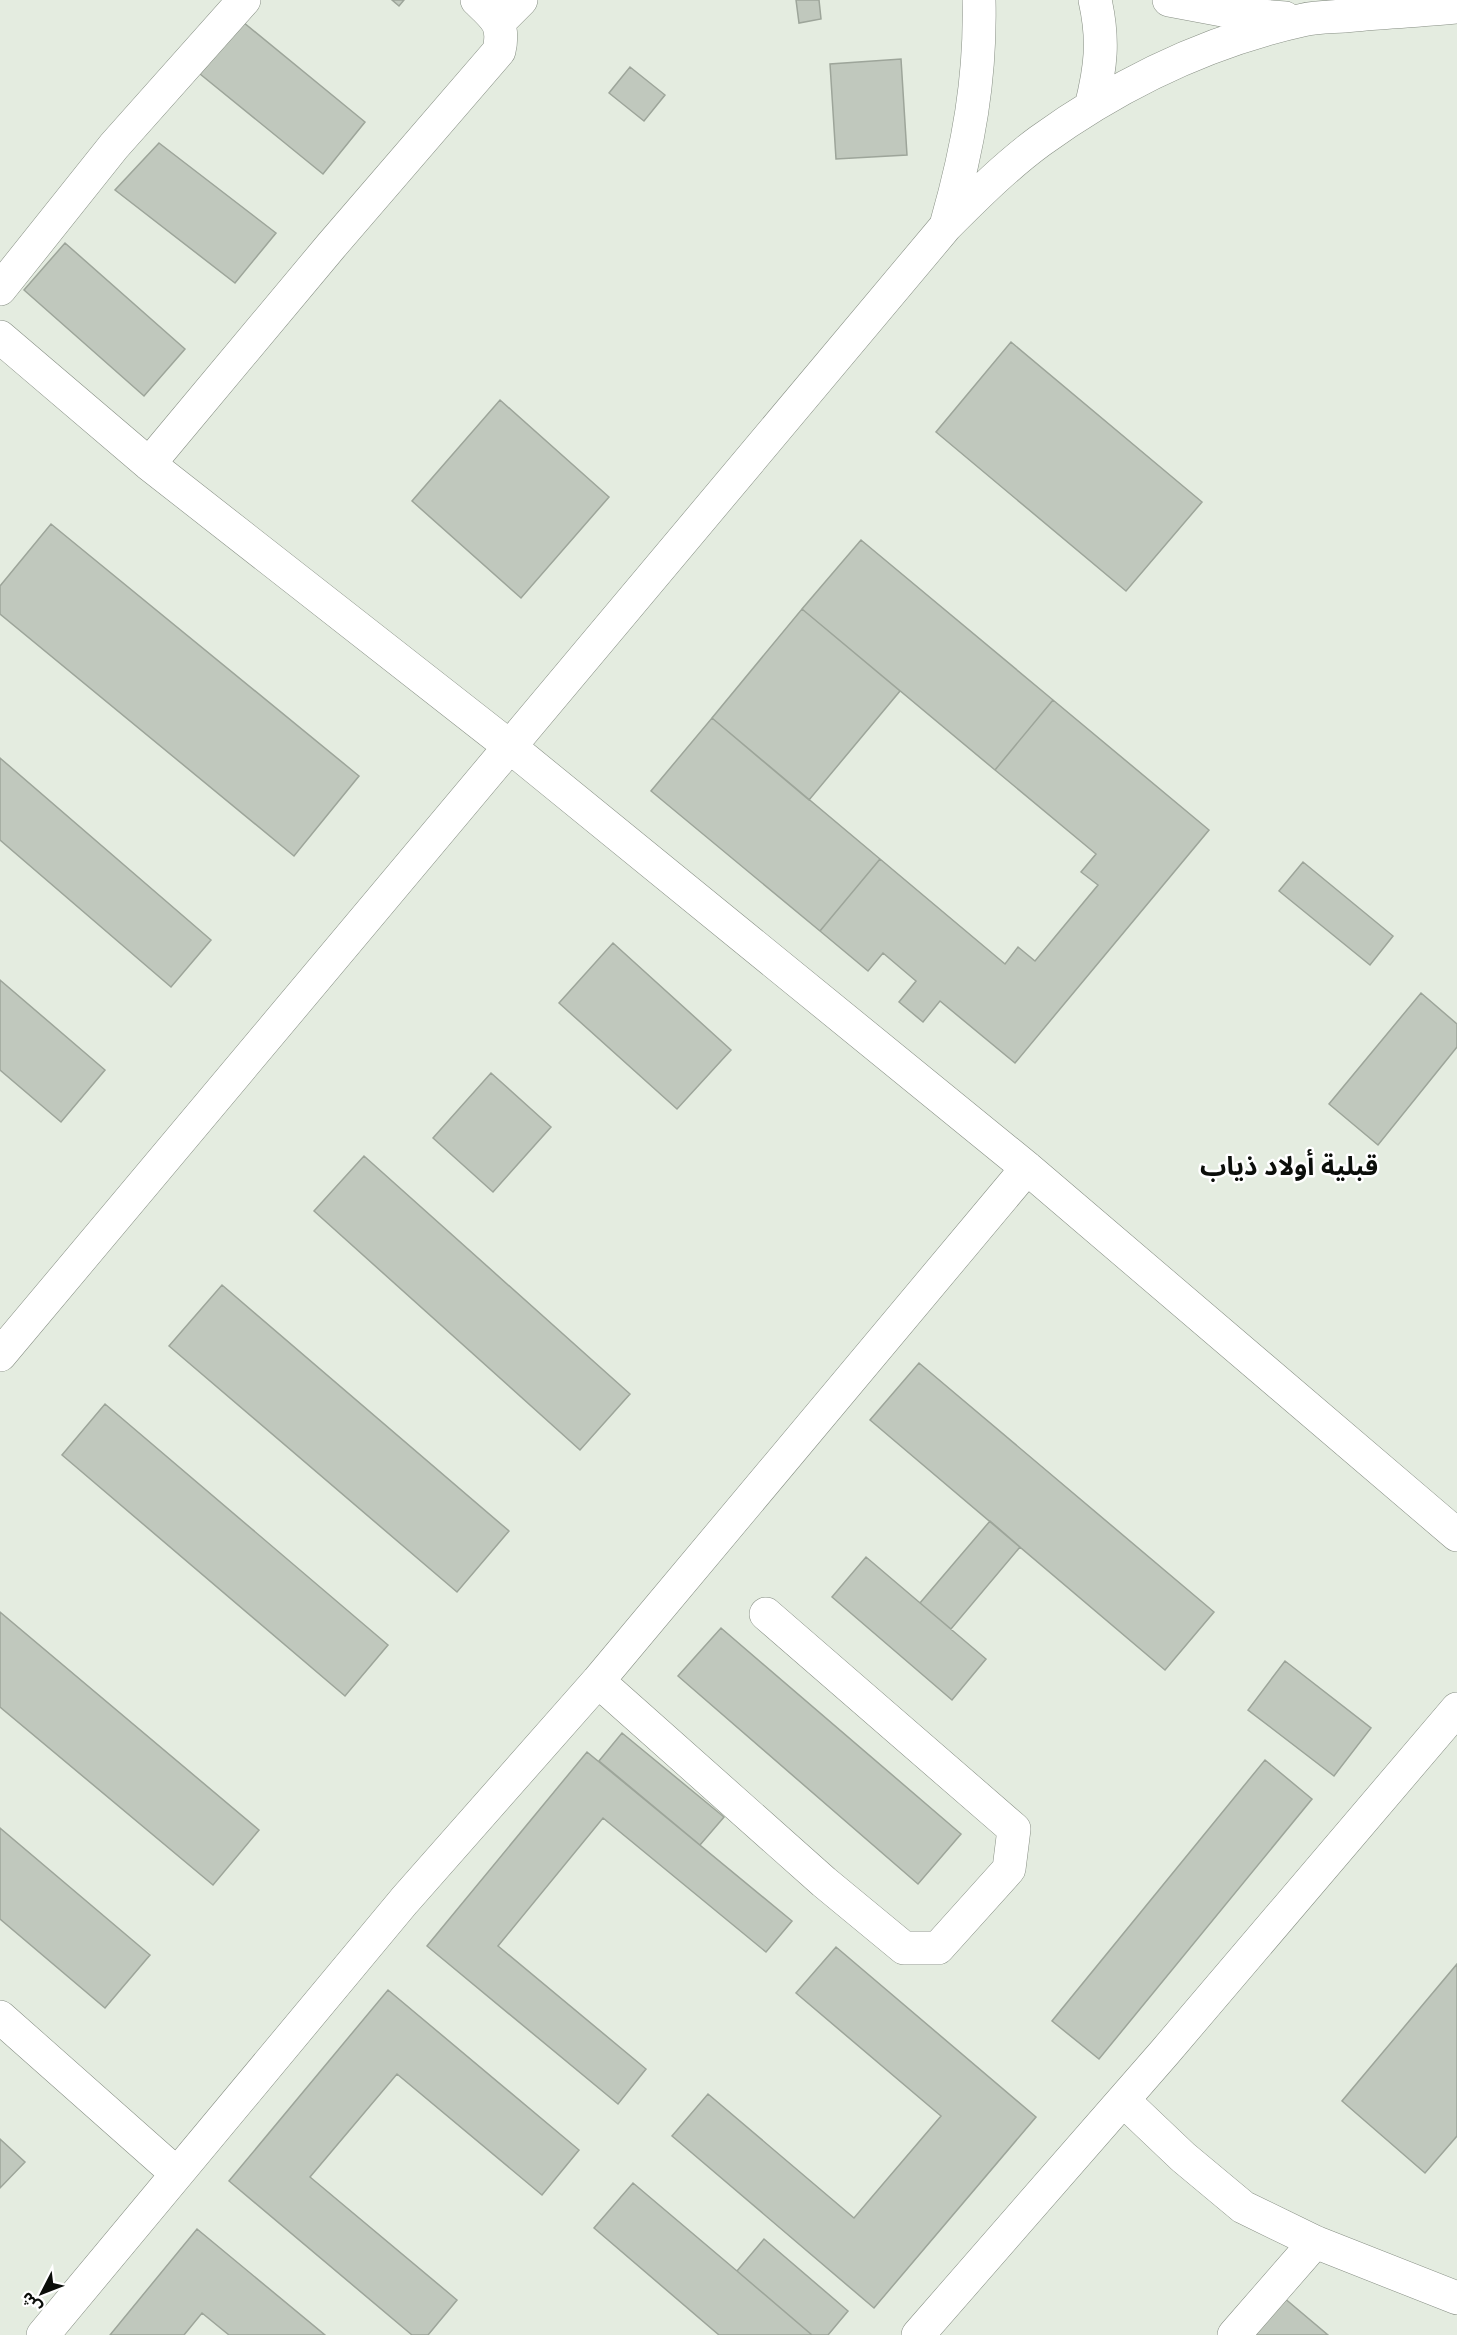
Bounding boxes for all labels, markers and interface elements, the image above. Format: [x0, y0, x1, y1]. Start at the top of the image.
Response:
district label: قبلية أولاد ذياب [1200, 1147, 1378, 1183]
north arrow [12, 2263, 72, 2323]
text: ش [15, 2287, 46, 2319]

